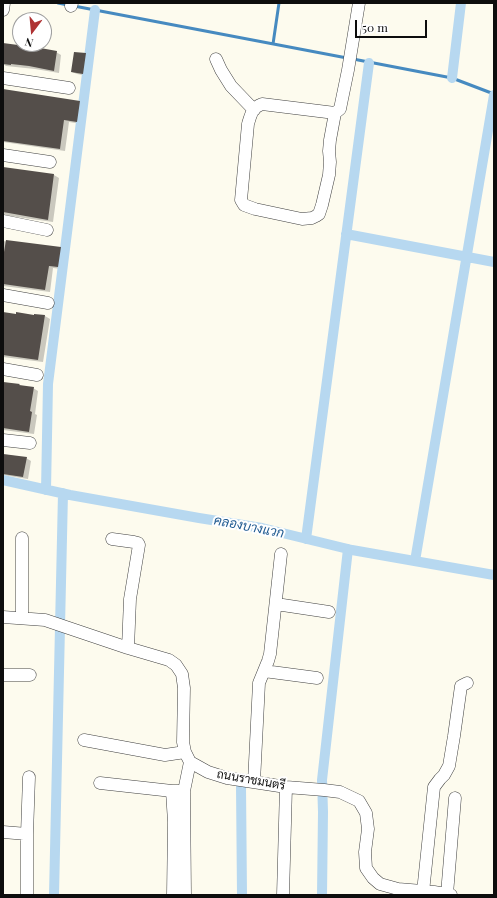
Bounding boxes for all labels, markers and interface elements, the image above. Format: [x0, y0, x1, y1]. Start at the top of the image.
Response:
north arrow [12, 12, 52, 52]
scale bar [357, 12, 429, 38]
text: 50 m [362, 19, 388, 35]
text: N [23, 35, 35, 51]
water label: คลองบางแวก [213, 513, 285, 541]
street label: ถนนราชมนตรี [216, 767, 286, 793]

